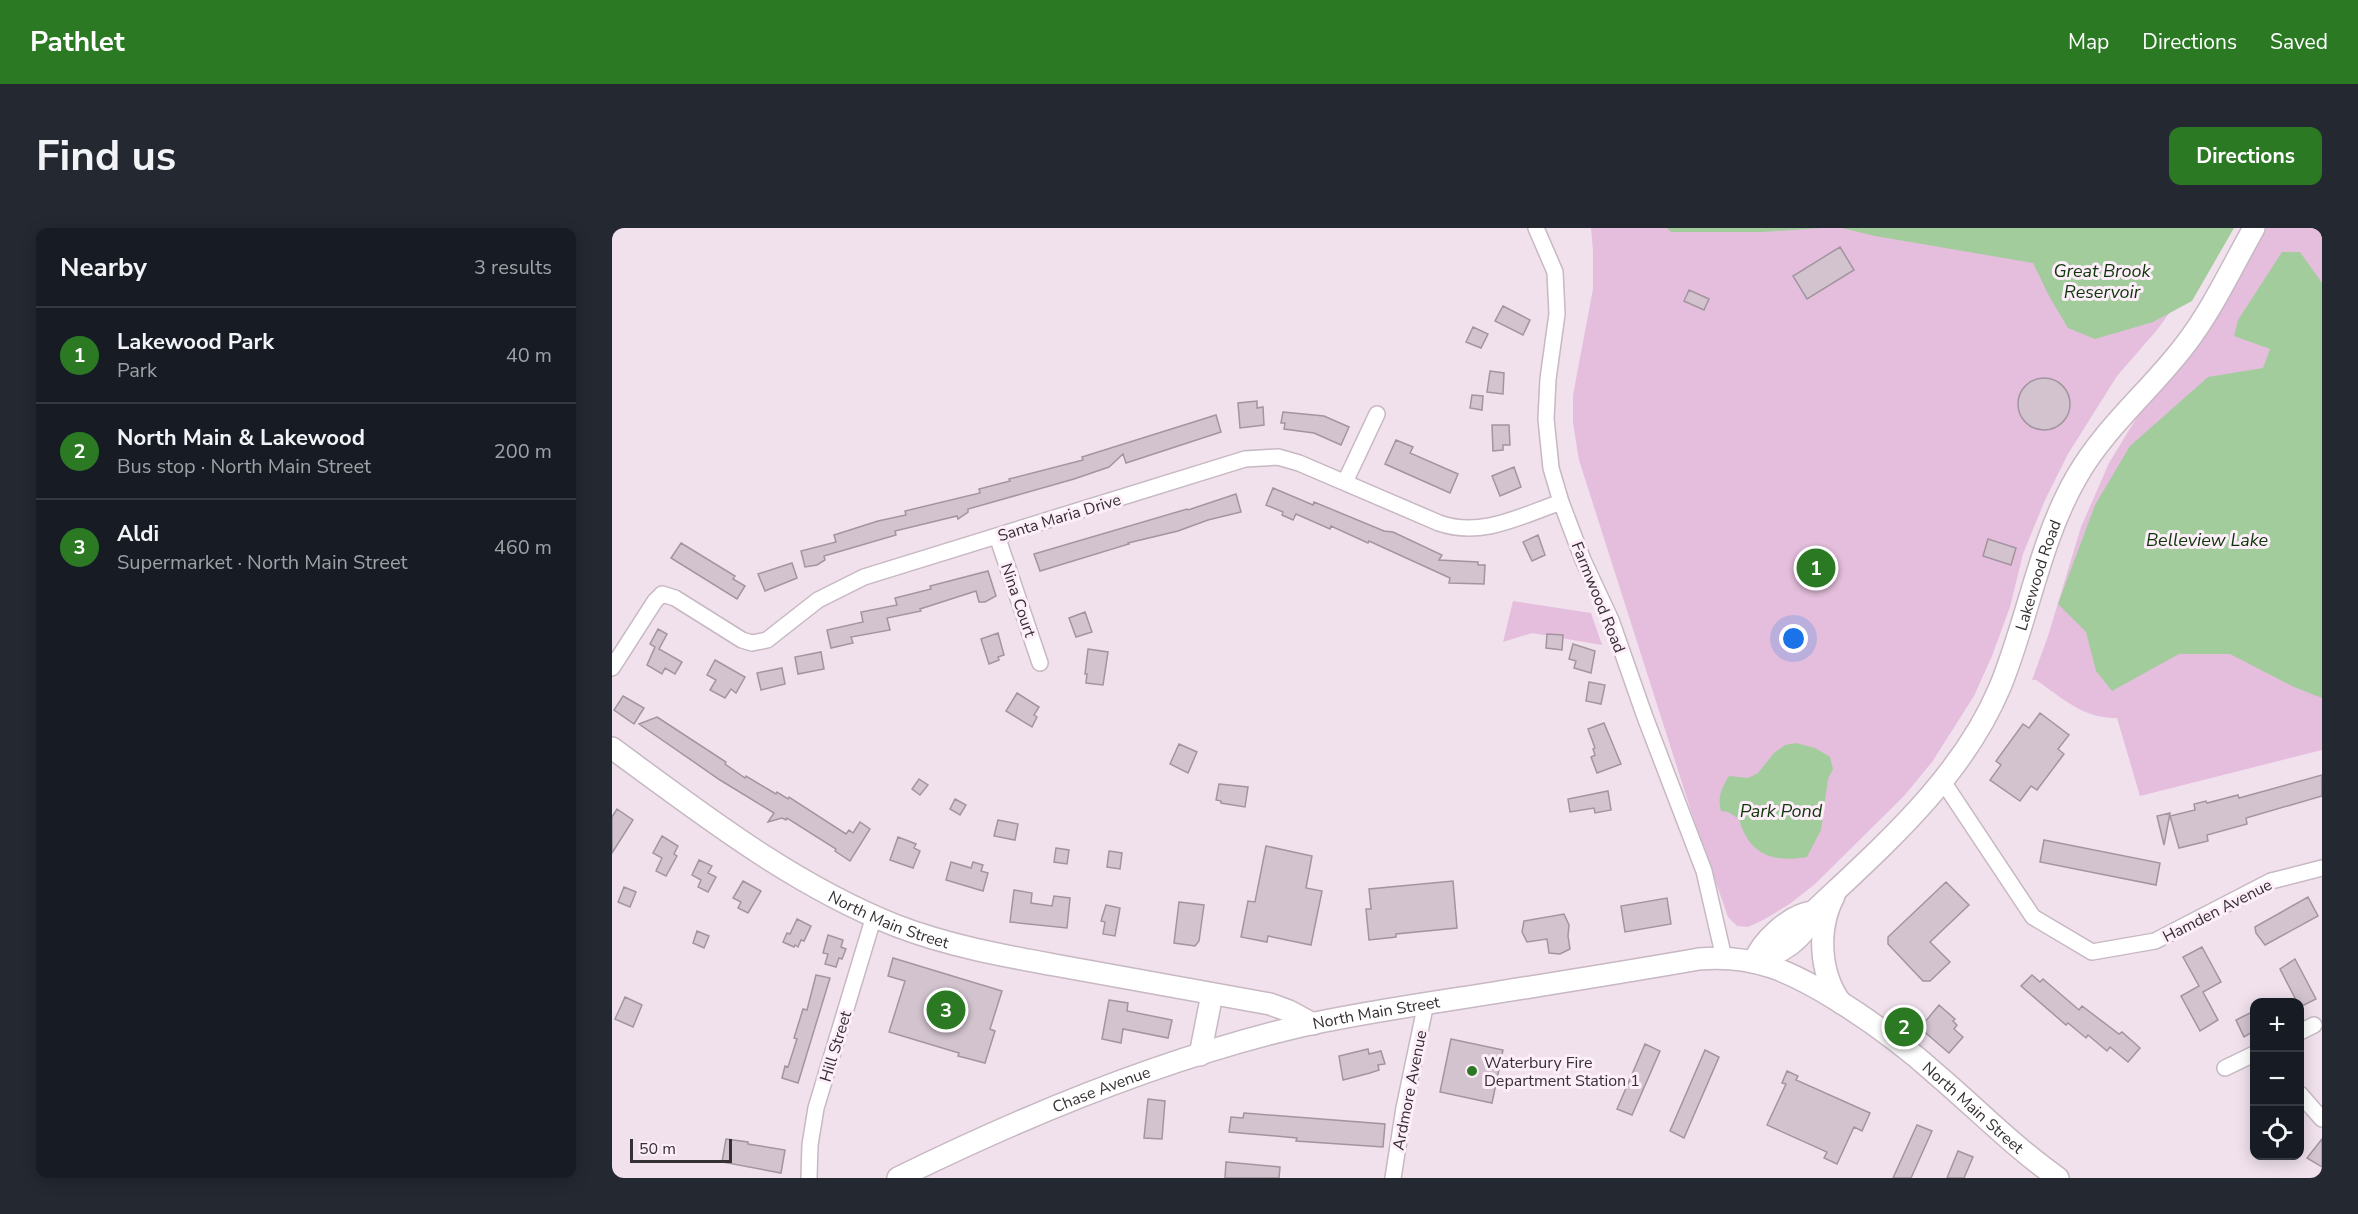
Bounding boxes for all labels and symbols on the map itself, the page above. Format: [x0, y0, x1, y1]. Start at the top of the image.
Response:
water label: Great Brook Reservoir [2054, 259, 2151, 304]
street label: Santa Maria Drive [995, 489, 1124, 547]
street label: Lakewood Road [2010, 517, 2067, 633]
water label: Belleview Lake [2146, 528, 2268, 552]
street label: Farmwood Road [1566, 539, 1630, 656]
pin: 1 [1796, 546, 1836, 590]
street label: Nina Court [995, 560, 1041, 641]
your location [1779, 624, 1808, 653]
water label: Park Pond [1740, 799, 1823, 823]
street label: Hamden Avenue [2159, 874, 2276, 948]
street label: North Main Street [824, 886, 952, 954]
pin: 3 [926, 988, 966, 1032]
street label: North Main Street [1311, 991, 1442, 1035]
pin: 2 [1884, 1004, 1924, 1050]
street label: Hill Street [815, 1008, 857, 1084]
street label: Ardmore Avenue [1388, 1028, 1432, 1152]
place label: Waterbury Fire Department Station 1 [1484, 1052, 1640, 1092]
street label: North Main Street [1917, 1057, 2028, 1159]
street label: Chase Avenue [1049, 1061, 1153, 1119]
marker: Waterbury Fire Department Station 1 [1465, 1064, 1479, 1078]
scale bar [630, 1136, 732, 1164]

